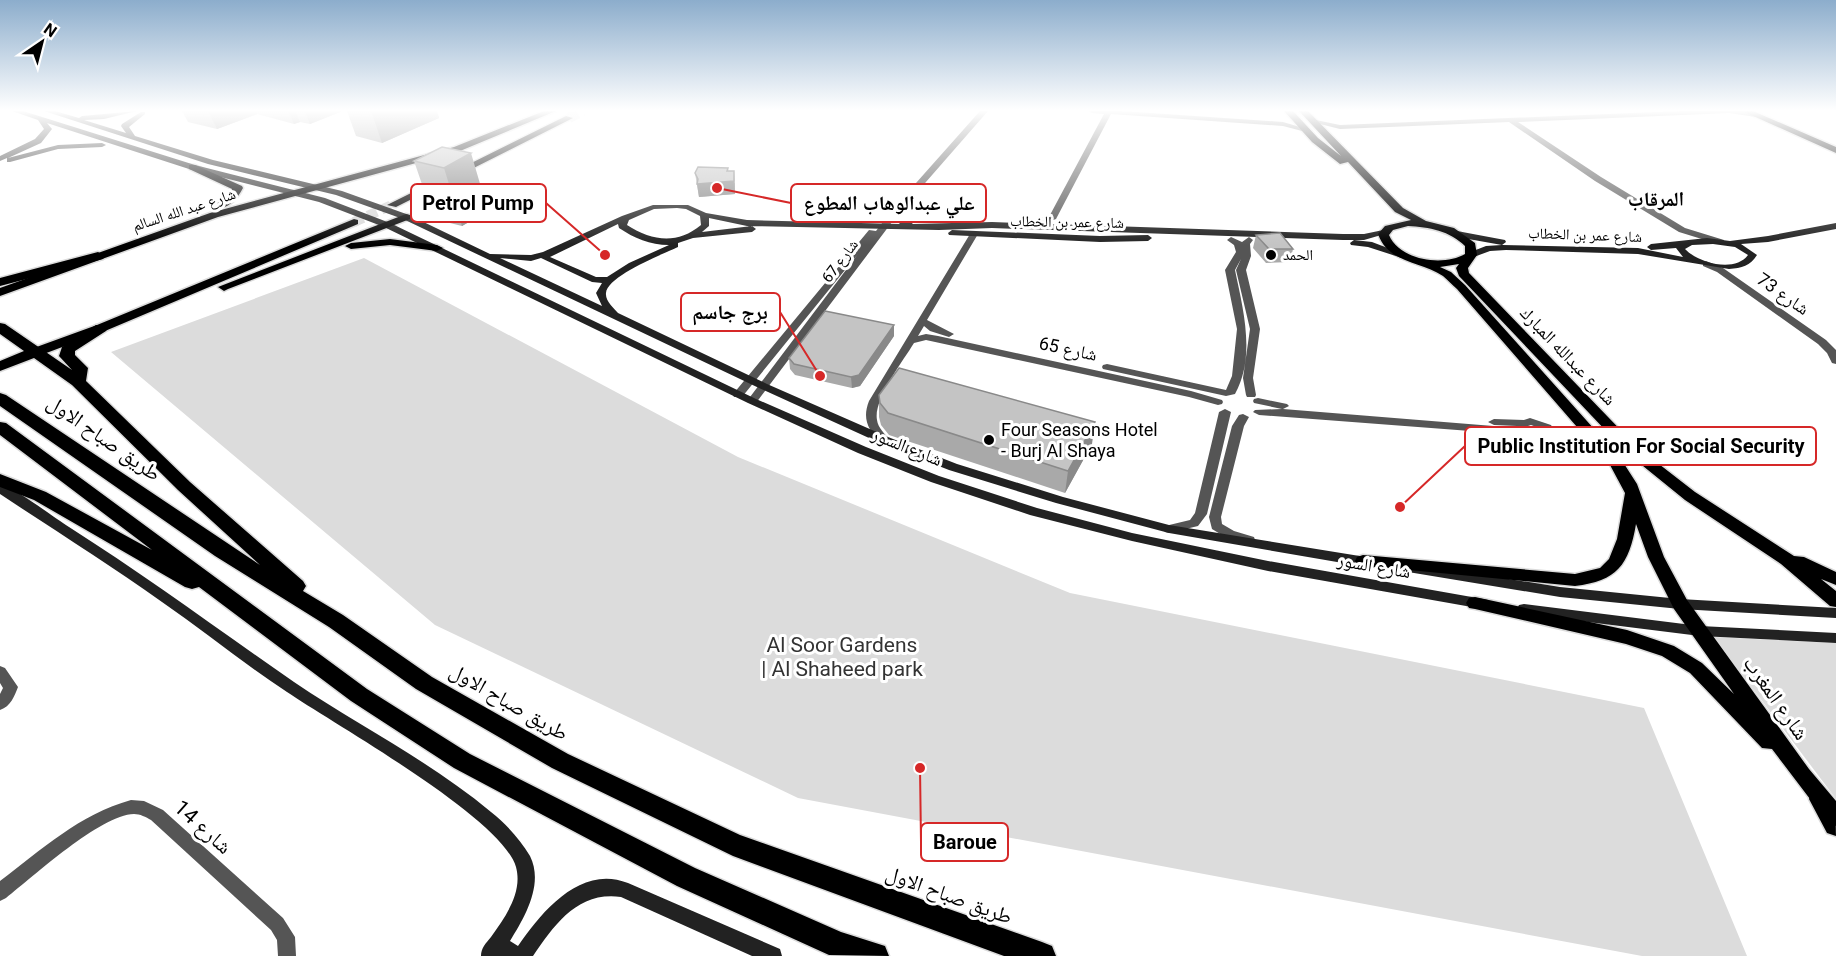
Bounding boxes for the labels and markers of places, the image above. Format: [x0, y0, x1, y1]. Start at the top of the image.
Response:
callout: Petrol Pump [411, 184, 546, 222]
callout: علي عبدالوهاب المطوع [791, 184, 986, 222]
place label: الحمد [1283, 246, 1313, 264]
marker: الحمد [1264, 248, 1278, 262]
callout: برج جاسم [681, 293, 780, 331]
place label: Four Seasons Hotel - Burj Al Shaya [1001, 419, 1158, 461]
callout: Public Institution For Social Security [1465, 427, 1816, 465]
marker: Four Seasons Hotel - Burj Al Shaya [982, 433, 996, 447]
callout: Baroue [921, 823, 1008, 861]

